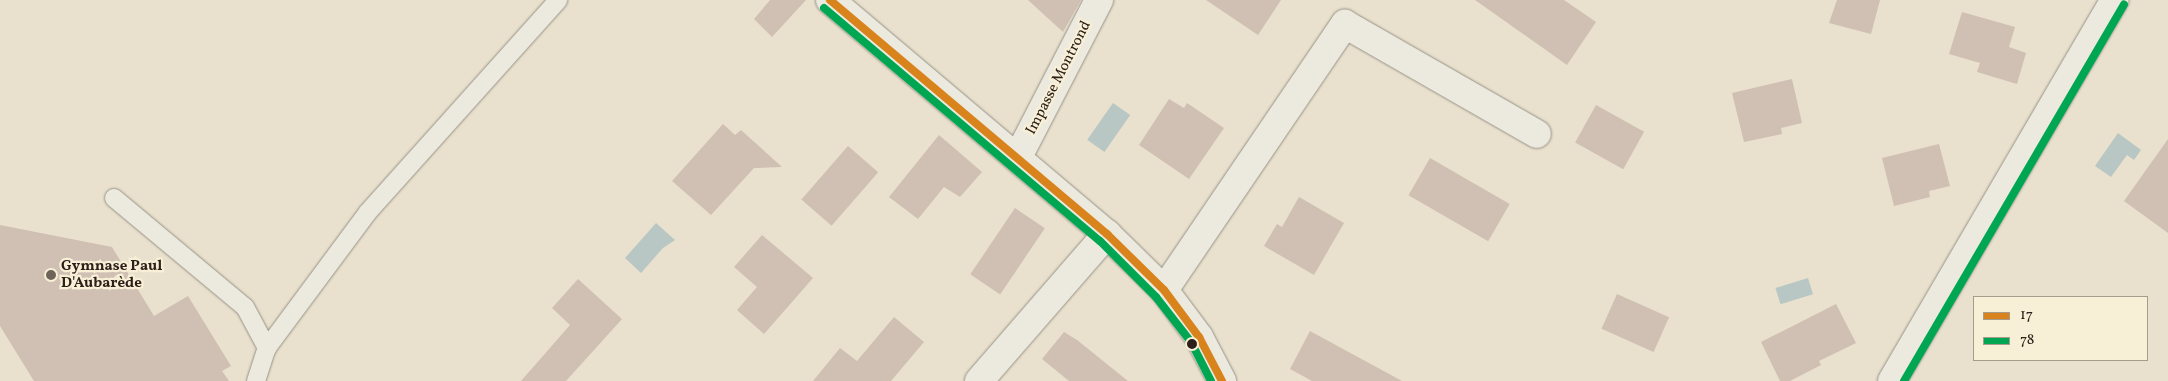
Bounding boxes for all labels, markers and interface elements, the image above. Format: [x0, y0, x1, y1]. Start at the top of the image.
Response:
street label: Impasse Montrond [1023, 18, 1095, 138]
place label: Gymnase Paul D'Aubarède [61, 257, 162, 292]
marker: Gymnase Paul D'Aubarède [45, 269, 57, 281]
legend [1973, 296, 2148, 361]
text: 17 [2020, 305, 2033, 326]
text: 78 [2020, 330, 2034, 351]
unlabelled marker [1187, 339, 1197, 349]

